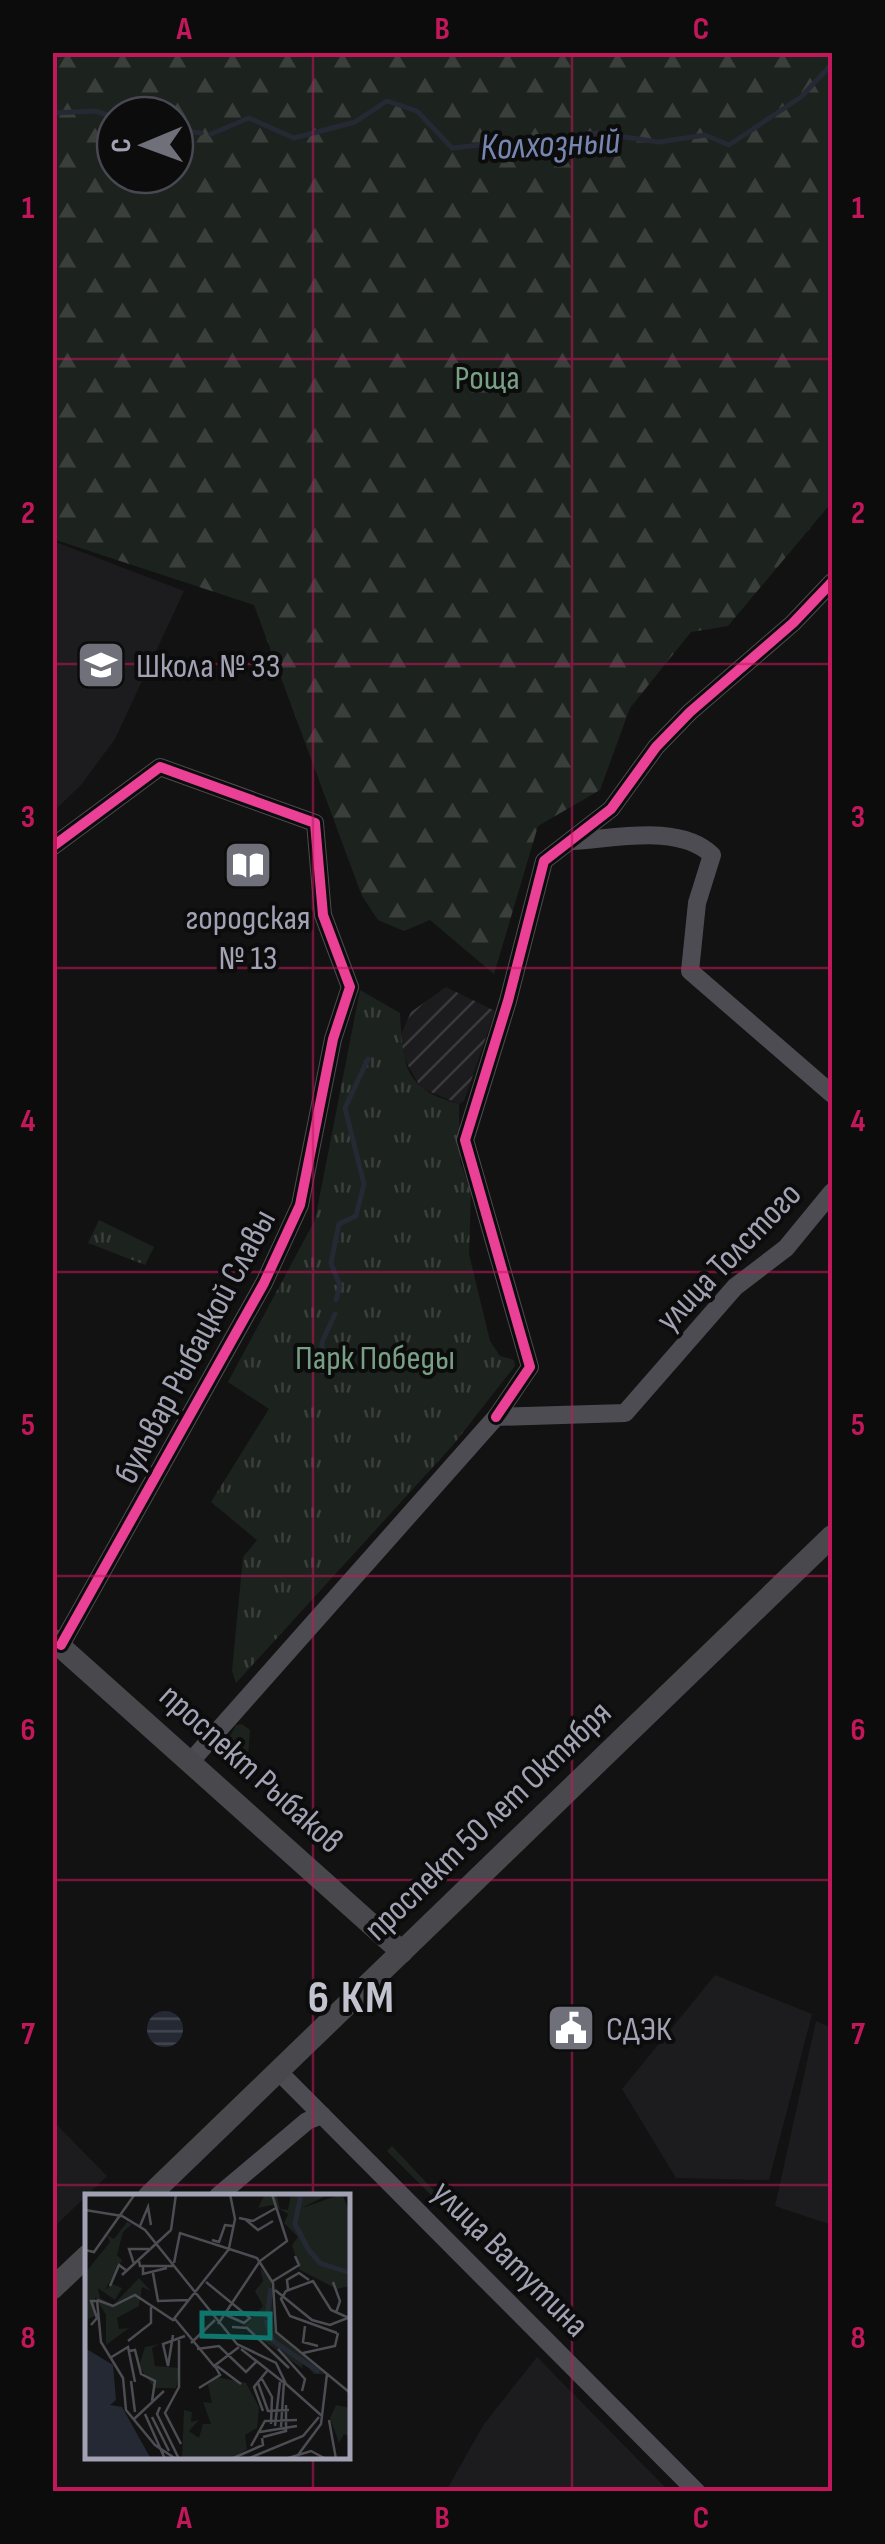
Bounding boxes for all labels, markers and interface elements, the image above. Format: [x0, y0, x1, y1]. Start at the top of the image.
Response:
text: A [175, 10, 192, 49]
text: B [434, 10, 450, 49]
text: C [693, 10, 709, 49]
north arrow [95, 95, 195, 195]
water label: Колхозный [479, 118, 622, 171]
text: С [105, 138, 138, 153]
text: 1 [22, 189, 35, 228]
text: 1 [852, 189, 865, 228]
park label: Роща [454, 357, 520, 400]
text: 2 [21, 494, 35, 533]
text: 2 [851, 494, 865, 533]
school or university icon: Школа № 33 [75, 639, 127, 691]
place label: Школа № 33 [136, 645, 280, 688]
text: 3 [21, 798, 35, 837]
text: 3 [851, 798, 865, 837]
library icon: городская № 13 [222, 839, 274, 891]
place label: городская № 13 [185, 897, 311, 980]
text: 4 [21, 1102, 36, 1141]
text: 4 [851, 1102, 866, 1141]
street label: улица Толстого [647, 1173, 811, 1341]
street label: бульвар Рыбацкой Славы [105, 1202, 286, 1491]
park label: Парк Победы [295, 1337, 455, 1380]
text: 5 [21, 1406, 35, 1445]
text: 5 [851, 1406, 865, 1445]
street label: проспект Рыбаков [150, 1675, 352, 1863]
street label: проспект 50 лет Октября [355, 1692, 621, 1950]
text: 6 [20, 1711, 36, 1750]
text: 6 [850, 1711, 866, 1750]
district label: 6 КМ [308, 1971, 396, 2026]
public building icon: СДЭК [545, 2002, 597, 2054]
place label: СДЭК [606, 2008, 672, 2051]
text: 7 [21, 2015, 35, 2054]
text: 7 [851, 2015, 865, 2054]
street label: улица Ватутина [423, 2172, 597, 2346]
inset map [85, 2194, 350, 2459]
text: 8 [20, 2319, 36, 2358]
text: 8 [850, 2319, 866, 2358]
text: A [175, 2499, 192, 2538]
text: B [434, 2499, 450, 2538]
text: C [693, 2499, 709, 2538]

